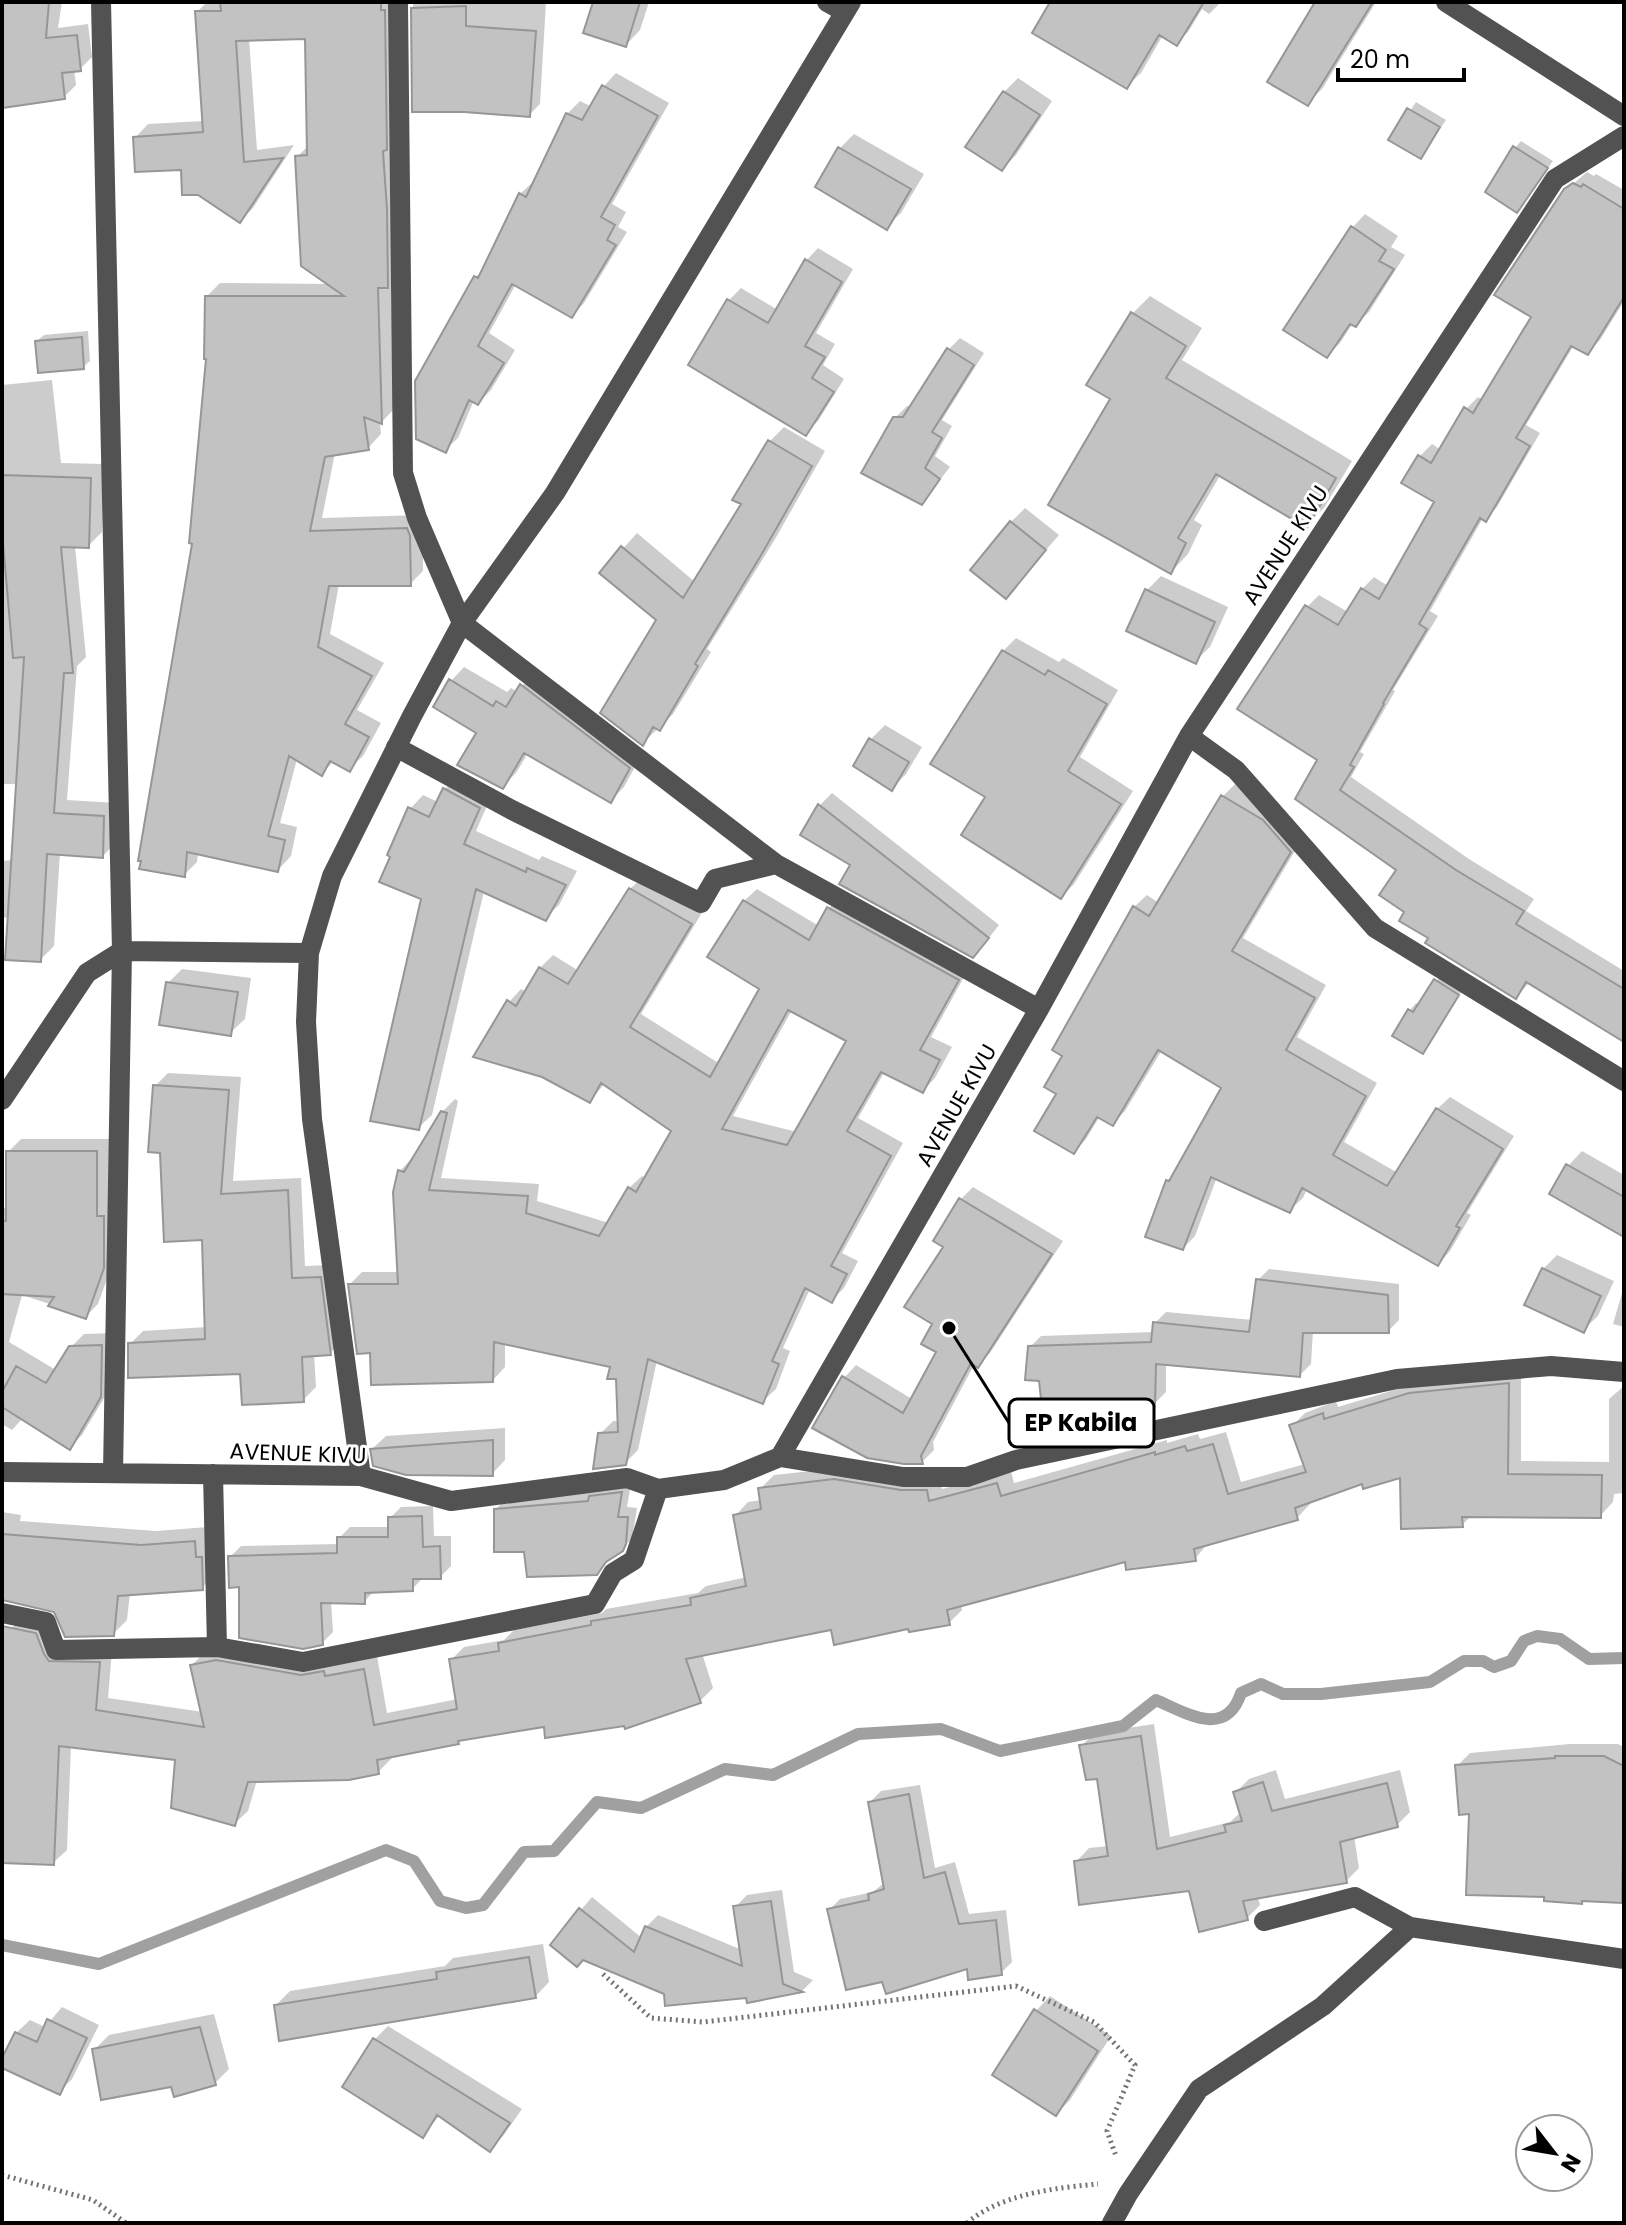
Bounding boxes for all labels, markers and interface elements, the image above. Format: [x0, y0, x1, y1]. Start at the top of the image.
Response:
scale bar [1338, 32, 1464, 82]
text: 20 m [1350, 43, 1410, 76]
street label: AVENUE KIVU [1235, 479, 1336, 611]
street label: AVENUE KIVU [909, 1038, 1004, 1172]
callout: EP Kabila [1009, 1399, 1154, 1447]
text: EP Kabila [1025, 1406, 1137, 1439]
street label: AVENUE KIVU [229, 1436, 367, 1471]
north arrow [1514, 2113, 1594, 2193]
text: N [1553, 2148, 1588, 2178]

